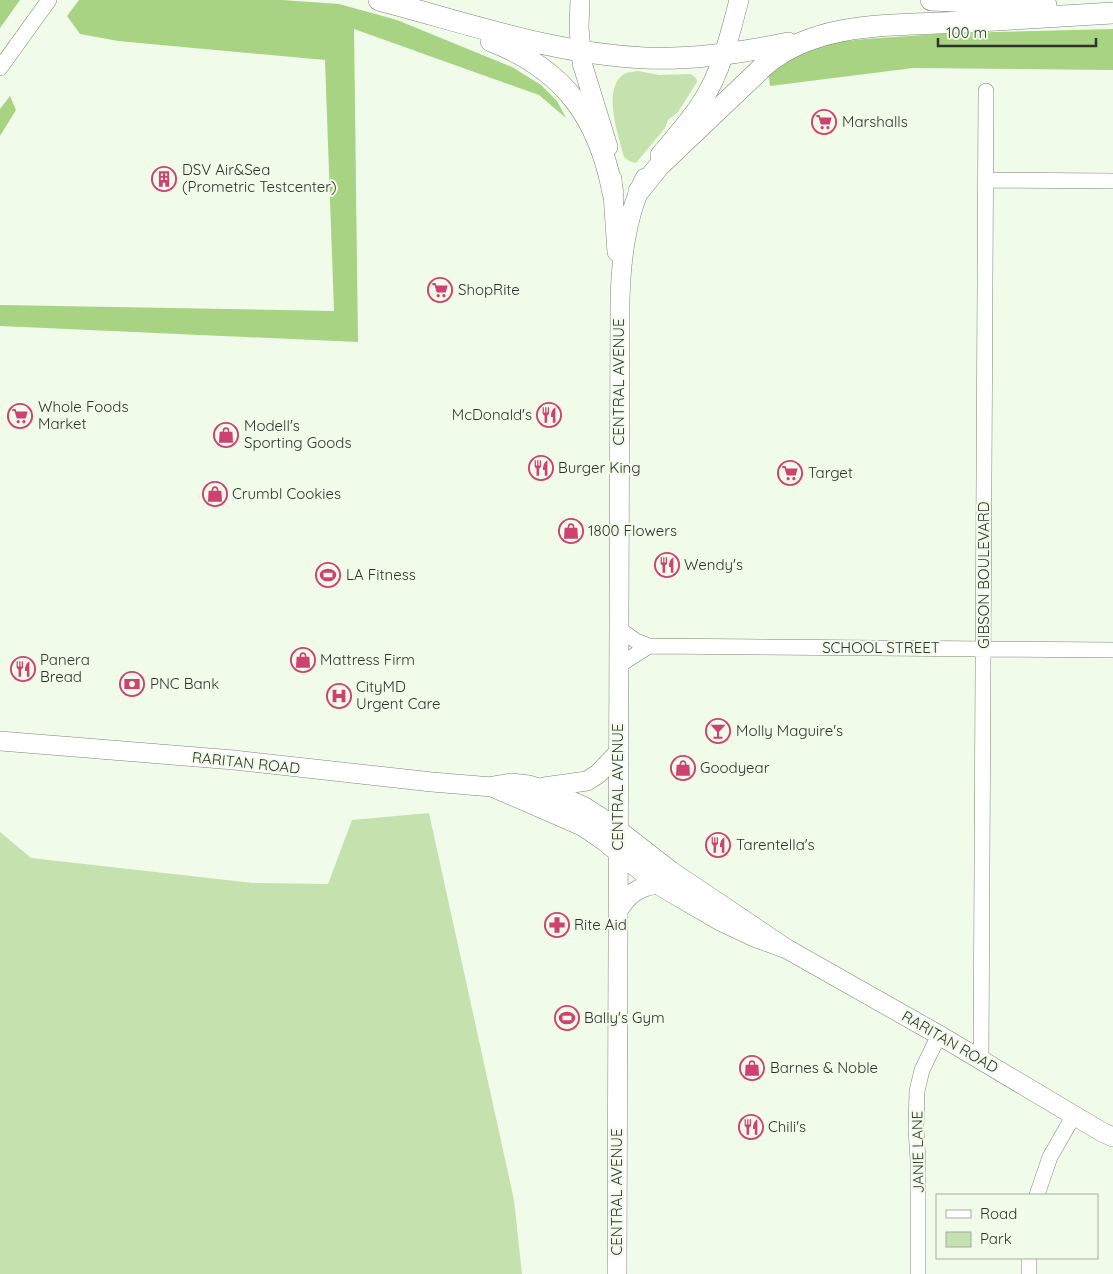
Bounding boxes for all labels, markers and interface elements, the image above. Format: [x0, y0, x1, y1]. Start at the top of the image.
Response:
scale bar [938, 15, 1096, 47]
text: 100 m [946, 23, 987, 42]
supermarket icon: Marshalls [811, 109, 837, 135]
place label: Marshalls [842, 112, 908, 131]
place label: DSV Air&Sea (Prometric Testcenter) [182, 160, 337, 196]
building icon: DSV Air&Sea (Prometric Testcenter) [151, 166, 177, 192]
supermarket icon: ShopRite [427, 277, 453, 303]
place label: ShopRite [458, 280, 520, 299]
street label: CENTRAL AVENUE [609, 318, 628, 446]
place label: Whole Foods Market [38, 397, 128, 433]
restaurant icon: McDonald's [536, 402, 562, 428]
supermarket icon: Whole Foods Market [7, 403, 33, 429]
place label: McDonald's [452, 405, 532, 424]
place label: Modell's Sporting Goods [244, 416, 351, 452]
shop icon: Modell's Sporting Goods [213, 422, 239, 448]
restaurant icon: Burger King [528, 455, 554, 481]
place label: Burger King [558, 458, 641, 477]
supermarket icon: Target [777, 460, 803, 486]
place label: Target [808, 463, 853, 482]
shop icon: Crumbl Cookies [202, 481, 228, 507]
place label: Crumbl Cookies [232, 484, 341, 503]
street label: GIBSON BOULEVARD [974, 501, 993, 649]
shop icon: 1800 Flowers [558, 518, 584, 544]
place label: 1800 Flowers [588, 521, 677, 540]
restaurant icon: Wendy's [654, 552, 680, 578]
place label: Wendy's [684, 555, 743, 574]
sports icon: LA Fitness [315, 562, 341, 588]
place label: LA Fitness [346, 565, 416, 584]
street label: SCHOOL STREET [822, 638, 940, 657]
shop icon: Mattress Firm [290, 647, 316, 673]
place label: Panera Bread [40, 650, 90, 686]
place label: Mattress Firm [320, 650, 415, 669]
restaurant icon: Panera Bread [10, 656, 36, 682]
bank icon: PNC Bank [119, 671, 145, 697]
place label: PNC Bank [150, 674, 219, 693]
place label: CityMD Urgent Care [356, 677, 440, 713]
hospital icon: CityMD Urgent Care [326, 683, 352, 709]
bar icon: Molly Maguire's [705, 718, 731, 744]
place label: Molly Maguire's [736, 721, 843, 740]
street label: CENTRAL AVENUE [608, 723, 627, 851]
street label: RARITAN ROAD [191, 747, 301, 778]
shop icon: Goodyear [670, 755, 696, 781]
place label: Goodyear [700, 758, 770, 777]
restaurant icon: Tarentella's [705, 832, 731, 858]
place label: Tarentella's [736, 835, 815, 854]
pharmacy icon: Rite Aid [544, 912, 570, 938]
place label: Rite Aid [574, 915, 627, 934]
sports icon: Bally's Gym [554, 1005, 580, 1031]
street label: RARITAN ROAD [899, 1006, 1002, 1077]
place label: Bally's Gym [584, 1008, 665, 1027]
shop icon: Barnes & Noble [739, 1055, 765, 1081]
place label: Barnes & Noble [770, 1058, 878, 1077]
street label: JANIE LANE [907, 1111, 928, 1193]
restaurant icon: Chili's [738, 1114, 764, 1140]
place label: Chili's [768, 1117, 806, 1136]
street label: CENTRAL AVENUE [607, 1128, 626, 1256]
legend [936, 1194, 1098, 1259]
text: Road [980, 1204, 1017, 1223]
text: Park [980, 1229, 1012, 1248]

